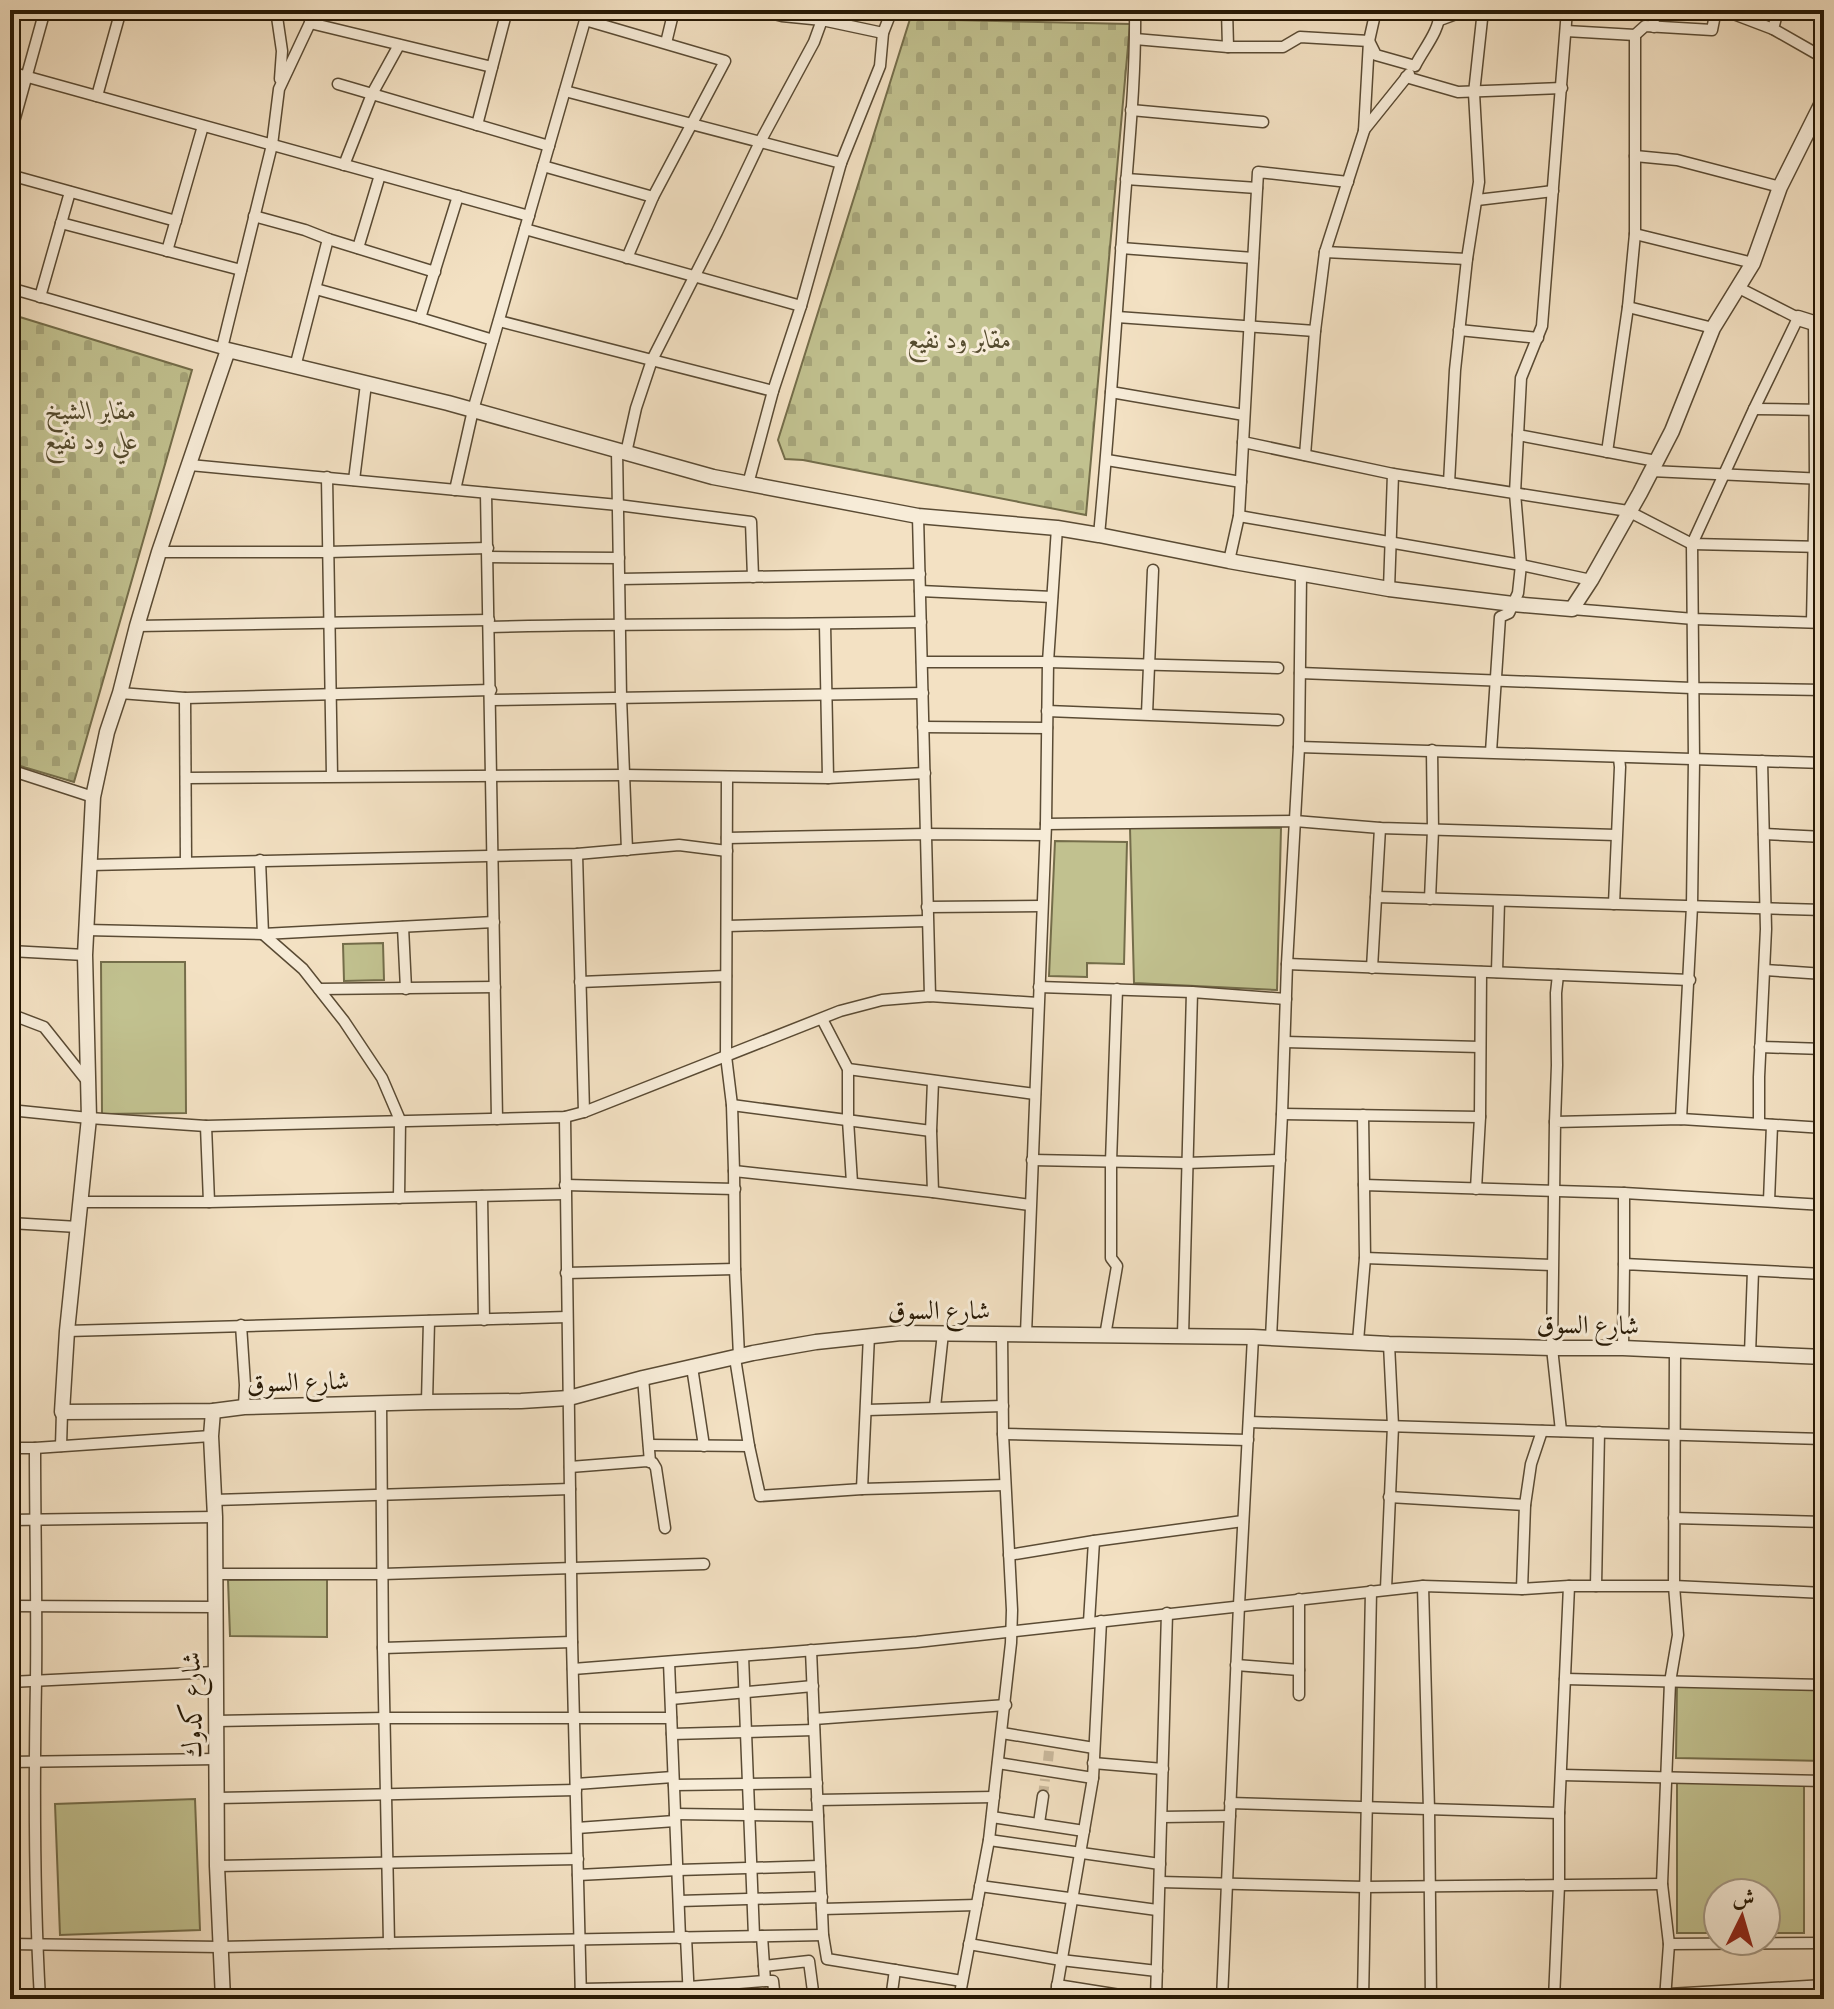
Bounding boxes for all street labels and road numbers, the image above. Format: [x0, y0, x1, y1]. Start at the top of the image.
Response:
street label: شارع السوق [888, 1295, 990, 1332]
street label: شارع السوق [1536, 1309, 1640, 1347]
street label: شارع السوق [246, 1365, 350, 1405]
street label: شارع كدوك [175, 1652, 214, 1758]

